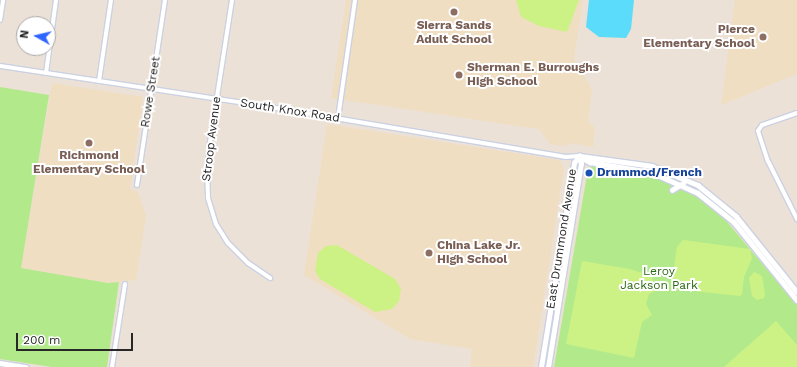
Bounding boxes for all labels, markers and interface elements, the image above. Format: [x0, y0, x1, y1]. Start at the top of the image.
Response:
marker: Sierra Sands Adult School [449, 7, 459, 17]
north arrow [16, 16, 56, 56]
place label: Sierra Sands Adult School [416, 19, 492, 47]
place label: Pierce Elementary School [643, 23, 755, 51]
text: N [18, 29, 32, 39]
marker: Pierce Elementary School [758, 32, 768, 42]
street label: Rowe Street [138, 55, 164, 129]
place label: Sherman E. Burroughs High School [467, 61, 599, 89]
marker: Sherman E. Burroughs High School [454, 70, 464, 80]
street label: Stroop Avenue [200, 96, 224, 182]
street label: South Knox Road [239, 96, 341, 126]
marker: Richmond Elementary School [84, 138, 94, 148]
place label: Richmond Elementary School [33, 149, 145, 177]
place label: Drummod/French [597, 166, 702, 180]
street label: East Drummond Avenue [544, 168, 580, 310]
marker: Drummod/French [584, 168, 594, 178]
place label: China Lake Jr. High School [437, 239, 521, 267]
marker: China Lake Jr. High School [424, 248, 434, 258]
park label: Leroy Jackson Park [620, 265, 698, 293]
scale bar [18, 325, 135, 351]
text: 200 m [23, 333, 60, 347]

